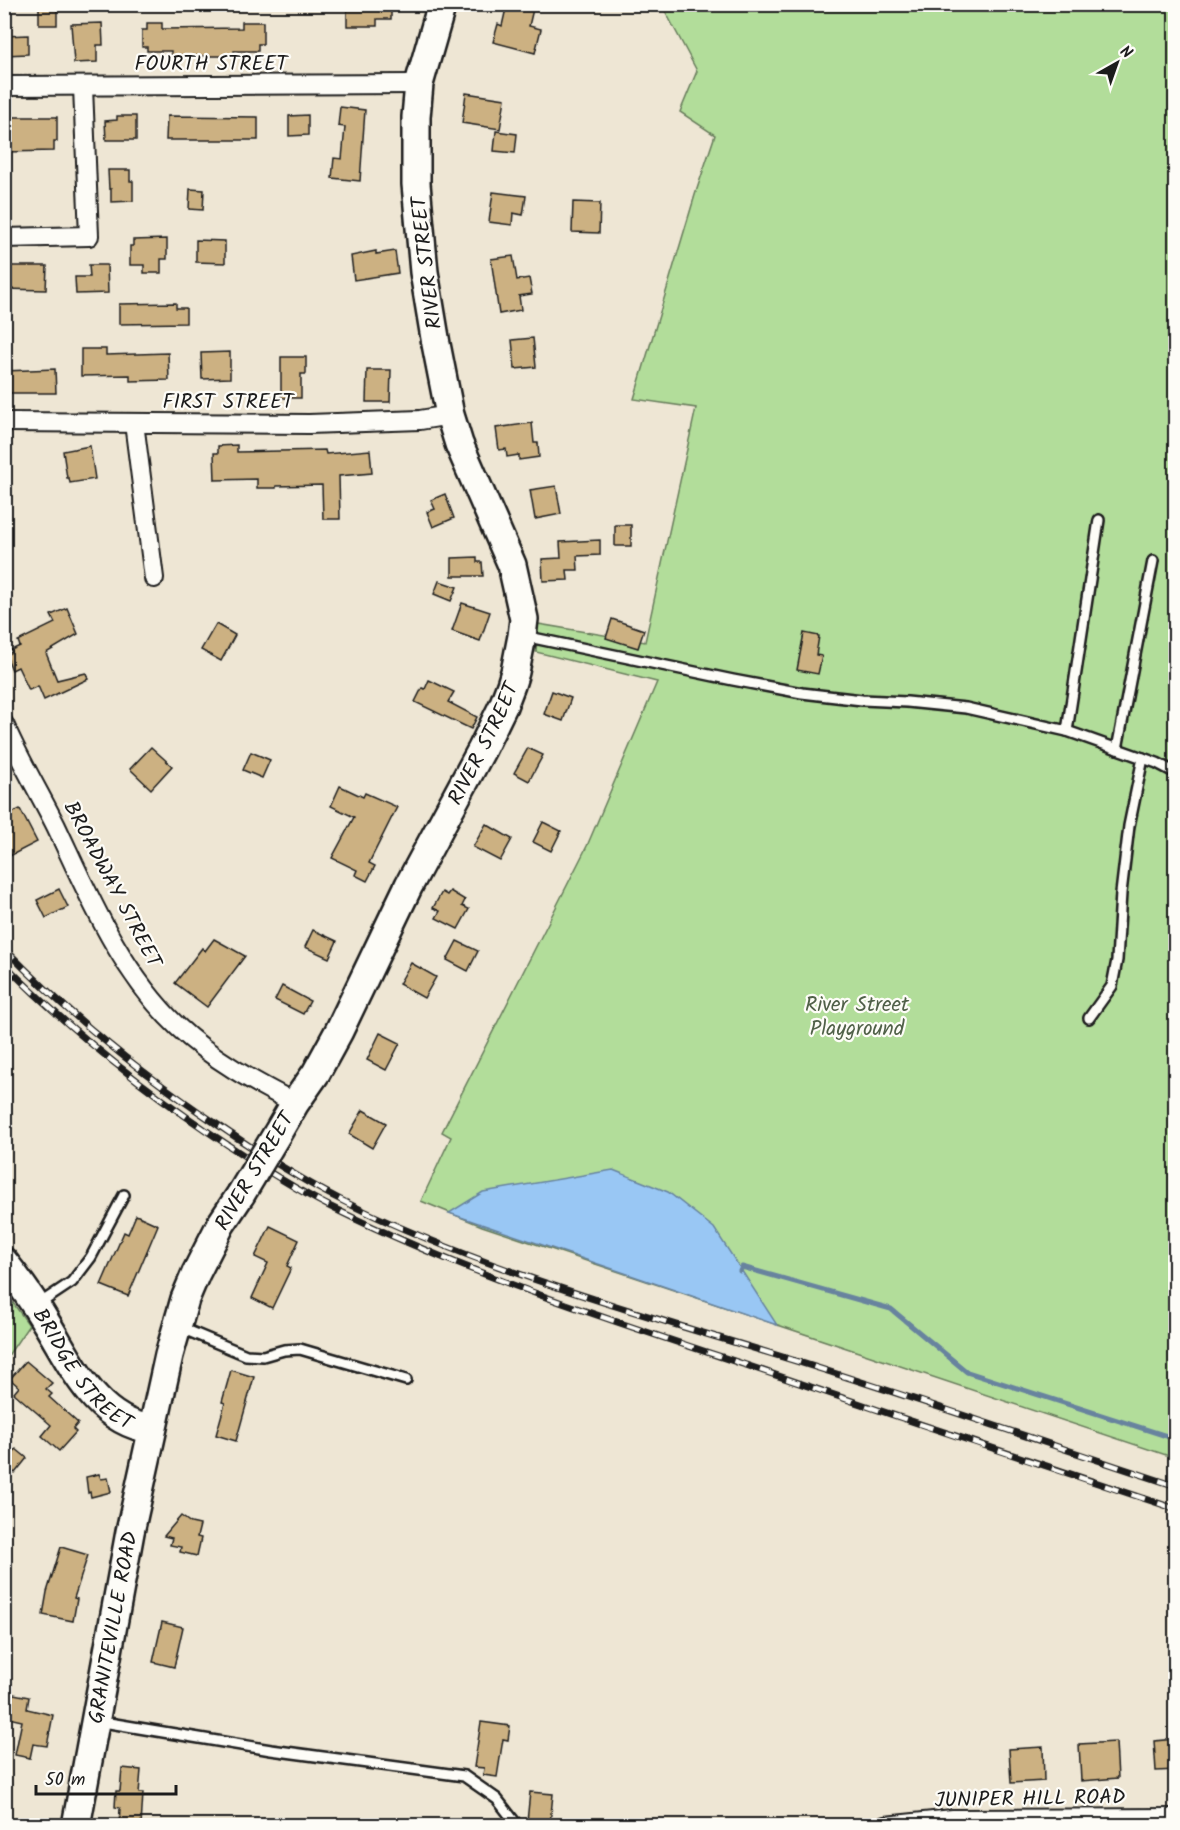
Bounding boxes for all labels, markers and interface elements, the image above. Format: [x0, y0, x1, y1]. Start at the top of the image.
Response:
north arrow [1087, 33, 1147, 93]
text: N [1114, 40, 1138, 65]
street label: FOURTH STREET [135, 48, 289, 81]
street label: RIVER STREET [403, 193, 452, 331]
street label: FIRST STREET [162, 386, 295, 419]
street label: RIVER STREET [440, 676, 529, 812]
street label: BROADWAY STREET [54, 795, 170, 976]
park label: River Street Playground [805, 989, 910, 1046]
street label: RIVER STREET [207, 1105, 305, 1237]
street label: BRIDGE STREET [23, 1302, 140, 1441]
street label: GRANITEVILLE ROAD [80, 1529, 148, 1726]
scale bar [36, 1758, 176, 1796]
text: 50 m [45, 1766, 85, 1795]
street label: JUNIPER HILL ROAD [934, 1781, 1126, 1818]

